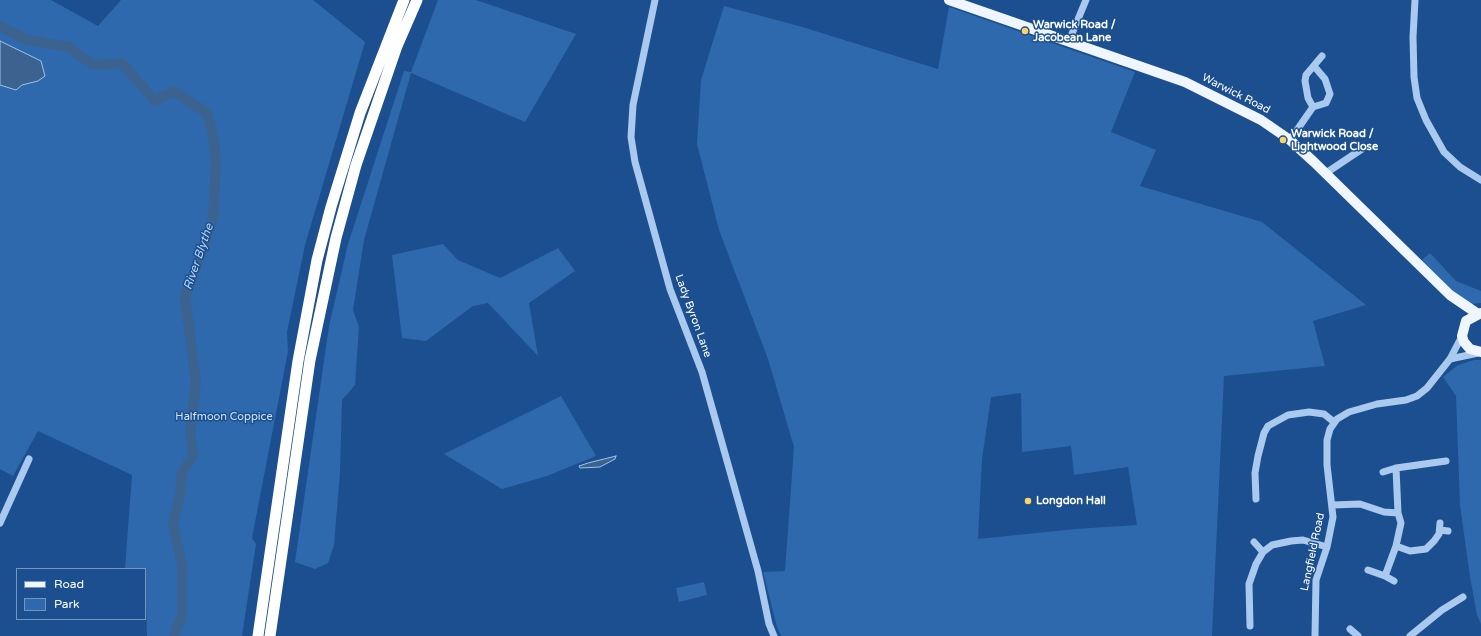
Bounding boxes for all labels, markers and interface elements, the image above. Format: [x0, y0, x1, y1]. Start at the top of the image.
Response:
place label: Warwick Road / Jacobean Lane [1033, 18, 1116, 44]
marker: Warwick Road / Jacobean Lane [1020, 26, 1030, 36]
street label: Warwick Road [1200, 71, 1272, 117]
place label: Warwick Road / Lightwood Close [1291, 127, 1378, 153]
marker: Warwick Road / Lightwood Close [1278, 135, 1288, 145]
water label: River Blythe [181, 222, 217, 292]
street label: Lady Byron Lane [672, 273, 714, 359]
park label: Halfmoon Coppice [175, 410, 273, 424]
place label: Longdon Hall [1036, 494, 1106, 508]
marker: Longdon Hall [1023, 496, 1033, 506]
street label: Langfield Road [1298, 512, 1328, 592]
legend [16, 568, 146, 620]
text: Road [54, 577, 84, 591]
text: Park [54, 597, 80, 611]

